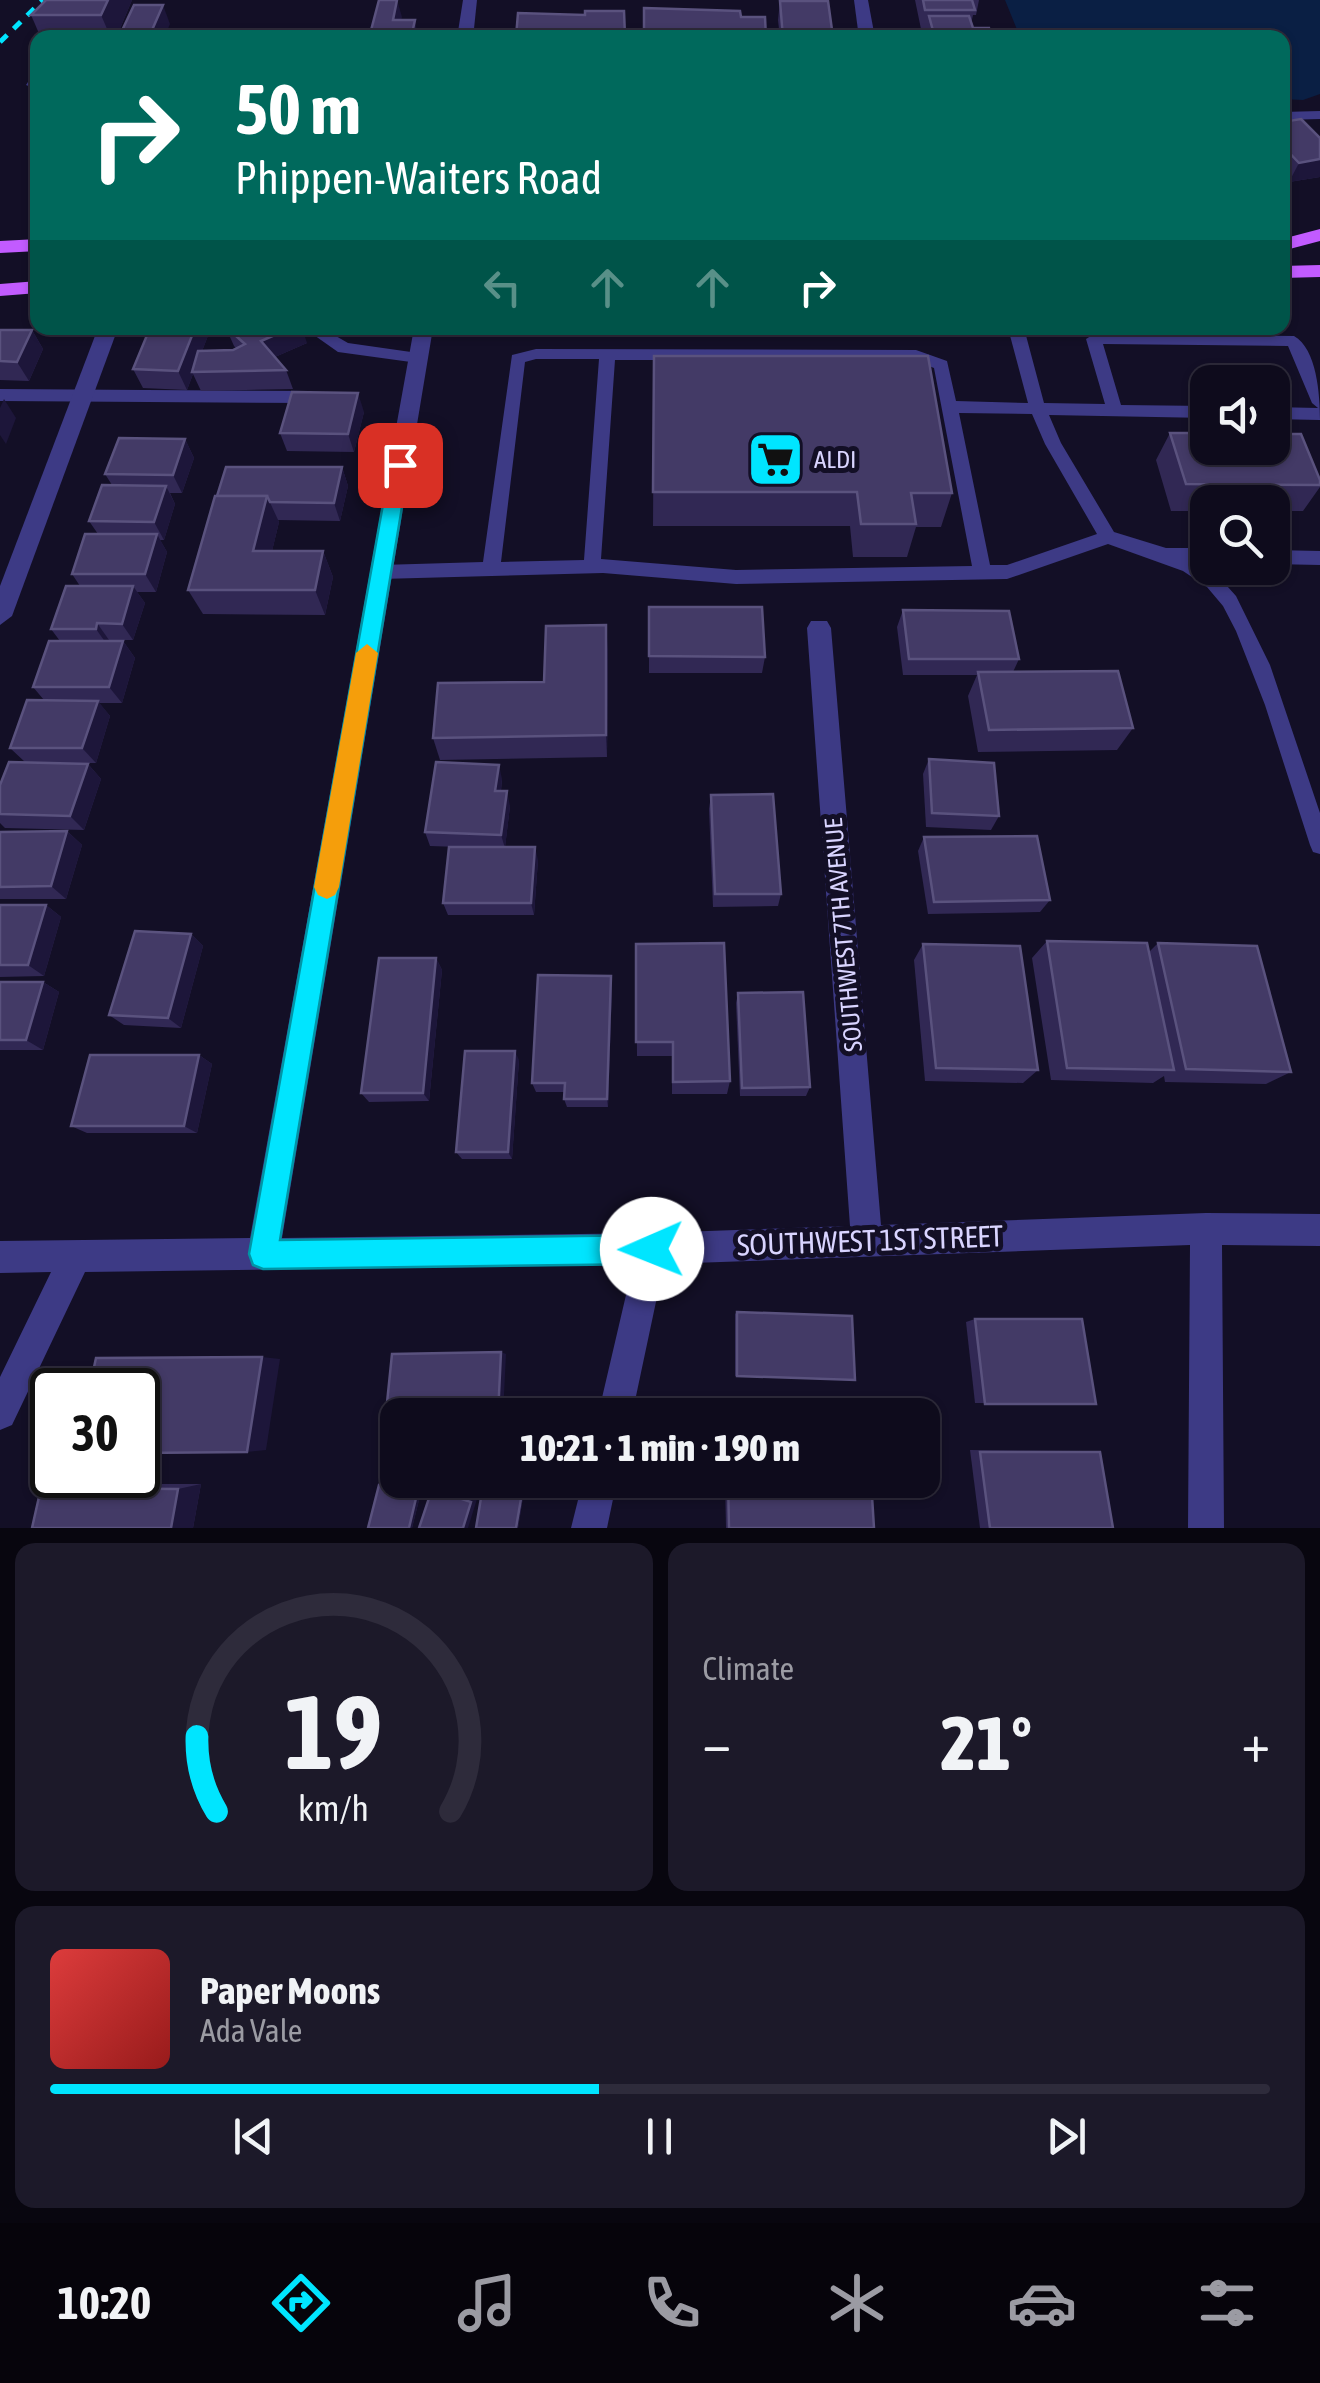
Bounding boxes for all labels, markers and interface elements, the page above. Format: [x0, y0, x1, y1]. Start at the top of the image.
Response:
text: 50 m [235, 69, 361, 149]
icon: right [70, 70, 200, 200]
text: Phippen-Waiters Road [235, 152, 602, 204]
icon: left [475, 260, 530, 315]
icon: ahead [580, 260, 635, 315]
icon: ahead [685, 260, 740, 315]
icon: right [790, 260, 845, 315]
map controls [1190, 365, 1290, 585]
button: sound [1190, 365, 1290, 465]
pin [358, 423, 443, 508]
supermarket icon: ALDI [745, 429, 805, 489]
icon: arrive [373, 438, 428, 493]
place label: ALDI [814, 445, 856, 473]
button: search [1190, 485, 1290, 585]
street label: SOUTHWEST 7TH AVENUE [819, 817, 867, 1053]
position arrow [600, 1197, 704, 1301]
street label: SOUTHWEST 1ST STREET [736, 1218, 1004, 1262]
speed limit sign: 30 [30, 1368, 160, 1498]
text: 10:21 · 1 min · 190 m [520, 1426, 800, 1469]
text: Climate [703, 1650, 794, 1687]
text: 19 [285, 1672, 383, 1791]
text: 21° [941, 1700, 1032, 1786]
text: − [703, 1711, 731, 1774]
text: + [1241, 1711, 1270, 1774]
text: km/h [298, 1788, 369, 1829]
text: Paper Moons [200, 1969, 380, 2012]
text: Ada Vale [200, 2012, 302, 2049]
icon: previous [226, 2109, 281, 2164]
icon: pause [632, 2109, 687, 2164]
icon: next [1039, 2109, 1094, 2164]
icon: directions [266, 2268, 336, 2338]
icon: music [452, 2268, 522, 2338]
icon: phone [637, 2268, 707, 2338]
icon: climate [822, 2268, 892, 2338]
icon: car [1007, 2268, 1077, 2338]
icon: filters [1192, 2268, 1262, 2338]
text: 10:20 [58, 2277, 151, 2329]

